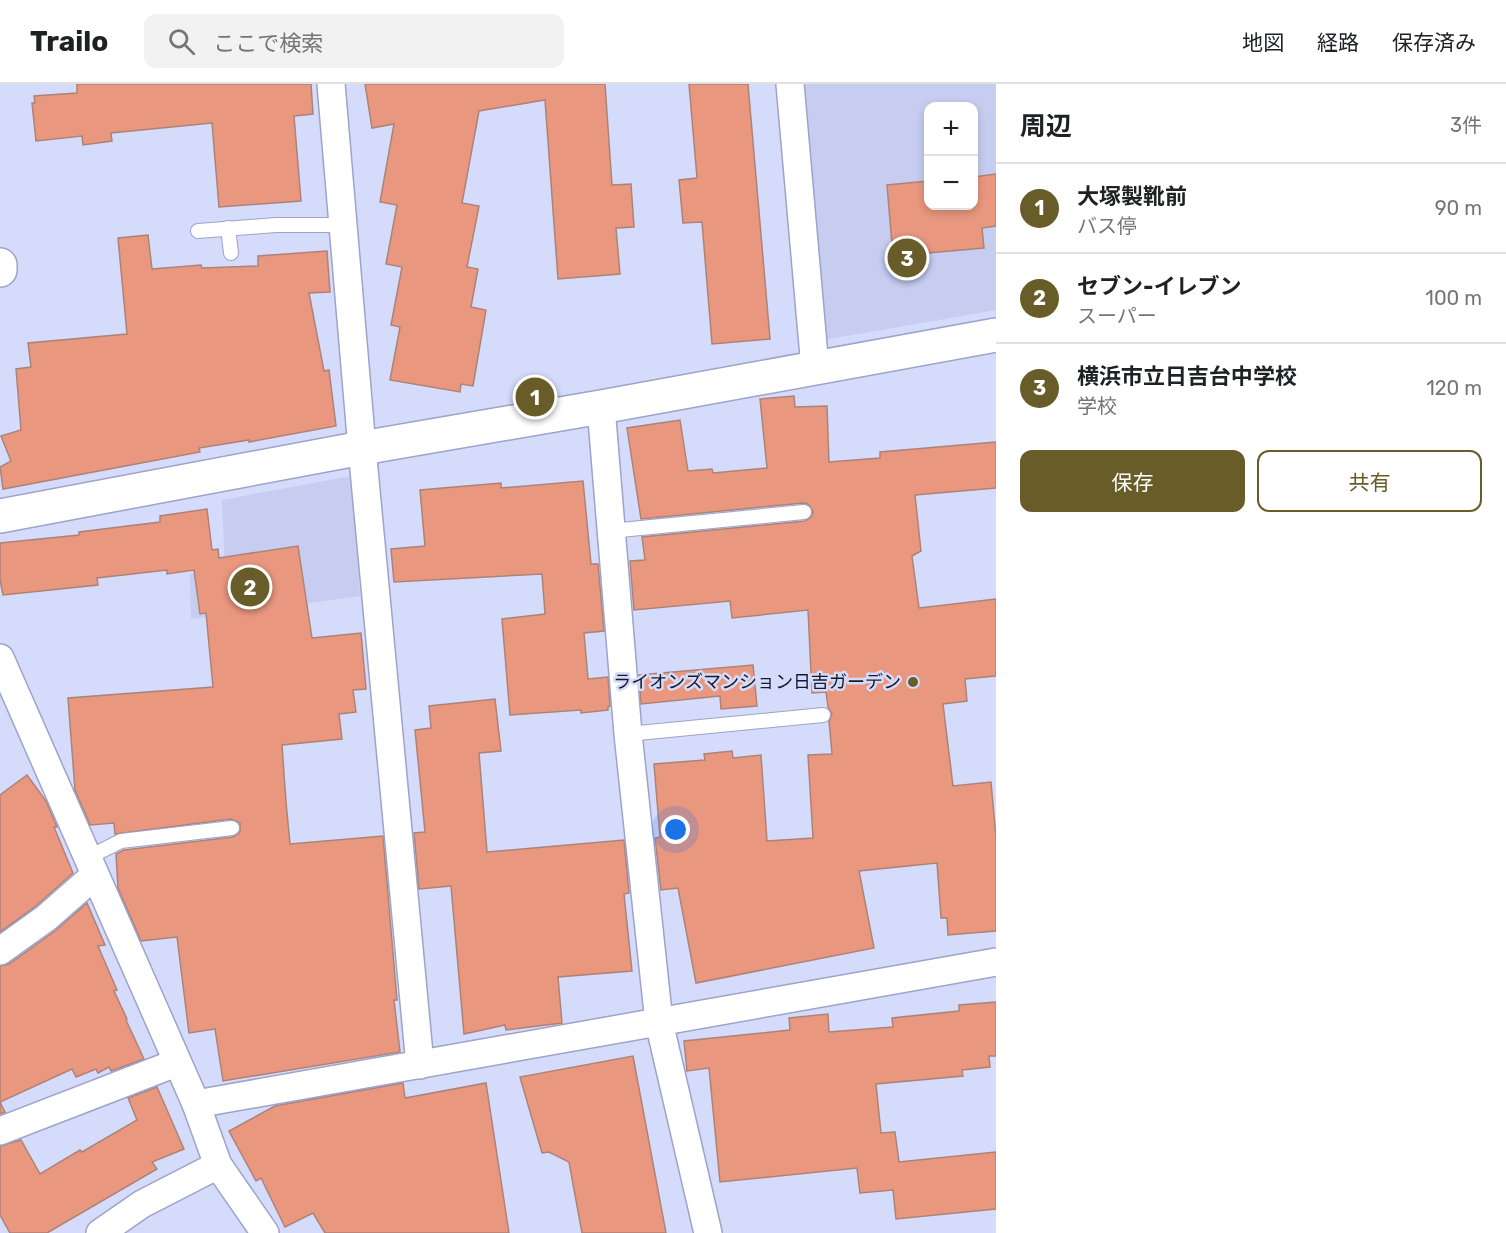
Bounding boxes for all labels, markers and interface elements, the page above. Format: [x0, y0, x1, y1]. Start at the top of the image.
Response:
search box [144, 14, 564, 68]
text: Trailo [30, 25, 108, 58]
icon: search [165, 25, 198, 58]
text: ここで検索 [213, 30, 323, 57]
text: 地図 [1242, 30, 1284, 55]
text: 経路 [1317, 30, 1359, 55]
text: 保存済み [1392, 30, 1476, 55]
map controls [924, 102, 978, 210]
button: + [924, 102, 978, 156]
text: 周辺 [1020, 111, 1072, 142]
text: 3件 [1450, 113, 1482, 137]
button: − [924, 156, 978, 210]
text: 大塚製靴前 [1077, 183, 1187, 210]
text: 1 [1035, 196, 1044, 220]
text: 90 m [1435, 196, 1482, 220]
text: バス停 [1077, 214, 1137, 238]
pin: 3 [888, 236, 926, 280]
text: セブン-イレブン [1077, 273, 1242, 300]
text: 2 [1033, 286, 1046, 310]
text: 100 m [1425, 286, 1482, 310]
text: スーパー [1077, 304, 1157, 328]
text: 横浜市立日吉台中学校 [1077, 363, 1297, 390]
pin: 1 [516, 374, 554, 420]
text: 3 [1033, 376, 1046, 400]
text: 120 m [1426, 376, 1482, 400]
text: 学校 [1077, 394, 1117, 418]
button: 保存 [1020, 450, 1245, 512]
button: 共有 [1257, 450, 1482, 512]
pin: 2 [230, 564, 270, 610]
place label: ライオンズマンション日吉ガーデン [613, 671, 901, 693]
marker: ライオンズマンション日吉ガーデン [906, 675, 920, 689]
your location [661, 815, 690, 844]

